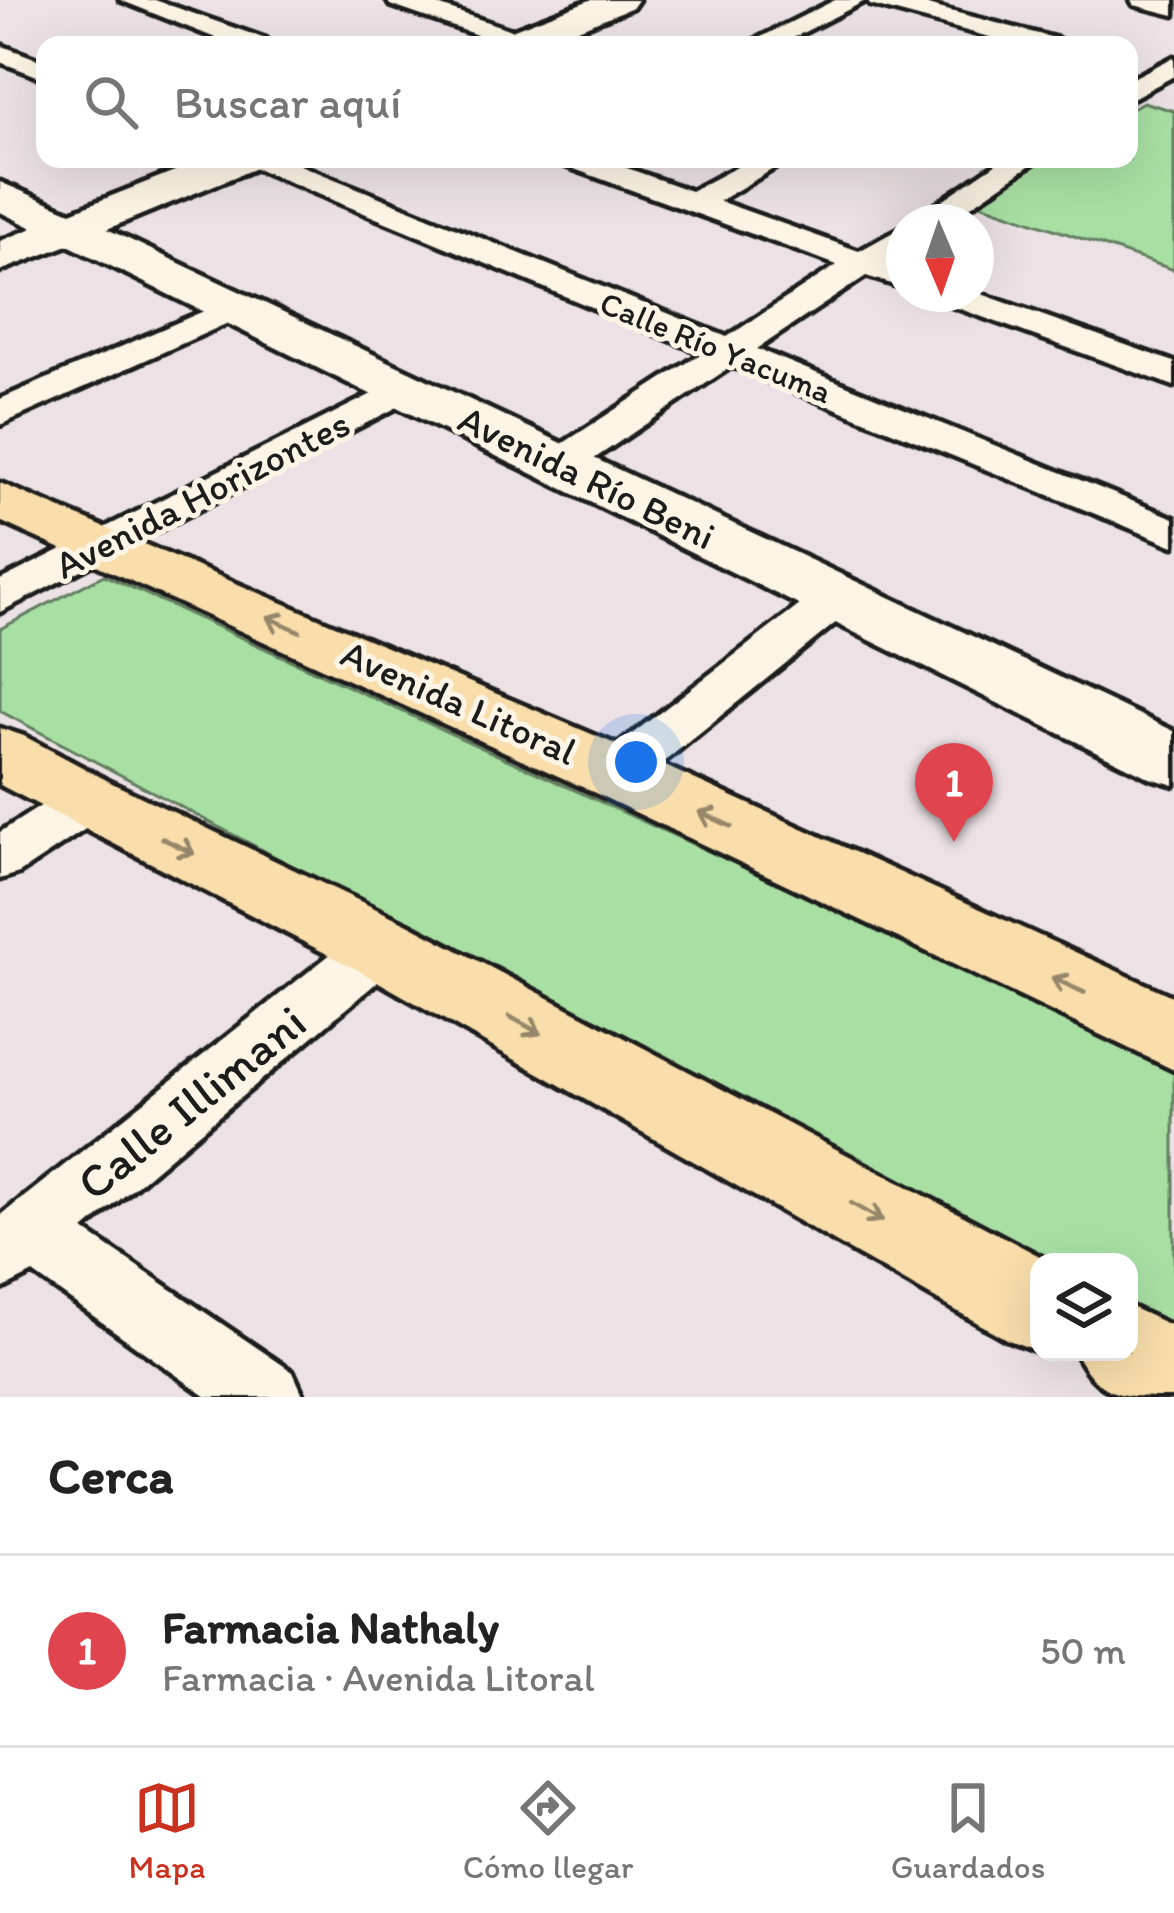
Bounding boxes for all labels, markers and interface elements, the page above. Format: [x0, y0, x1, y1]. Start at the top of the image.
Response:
search box [36, 36, 1138, 168]
icon: search [78, 69, 144, 135]
text: Buscar aquí [174, 75, 401, 129]
north arrow [886, 204, 994, 312]
street label: Calle Río Yacuma [594, 283, 838, 411]
street label: Avenida Río Beni [451, 395, 723, 559]
street label: Avenida Horizontes [47, 399, 357, 589]
one-way arrow [266, 611, 302, 633]
street label: Avenida Litoral [334, 629, 584, 775]
your location [606, 732, 666, 792]
pin: 1 [915, 743, 993, 842]
one-way arrow [698, 807, 734, 829]
one-way arrow [160, 836, 195, 859]
one-way arrow [1051, 973, 1087, 995]
street label: Calle Illimani [65, 992, 317, 1212]
one-way arrow [506, 1013, 541, 1037]
one-way arrow [849, 1201, 884, 1224]
map controls [1030, 1253, 1138, 1361]
button: layers [1030, 1253, 1138, 1361]
text: Cerca [48, 1445, 174, 1506]
text: Farmacia Nathaly [162, 1600, 499, 1654]
text: 1 [78, 1627, 96, 1674]
text: 50 m [1040, 1627, 1126, 1674]
text: Farmacia · Avenida Litoral [162, 1654, 595, 1701]
tab: Mapa [129, 1775, 205, 1886]
tab: Cómo llegar [463, 1775, 634, 1886]
tab: Guardados [891, 1775, 1045, 1886]

